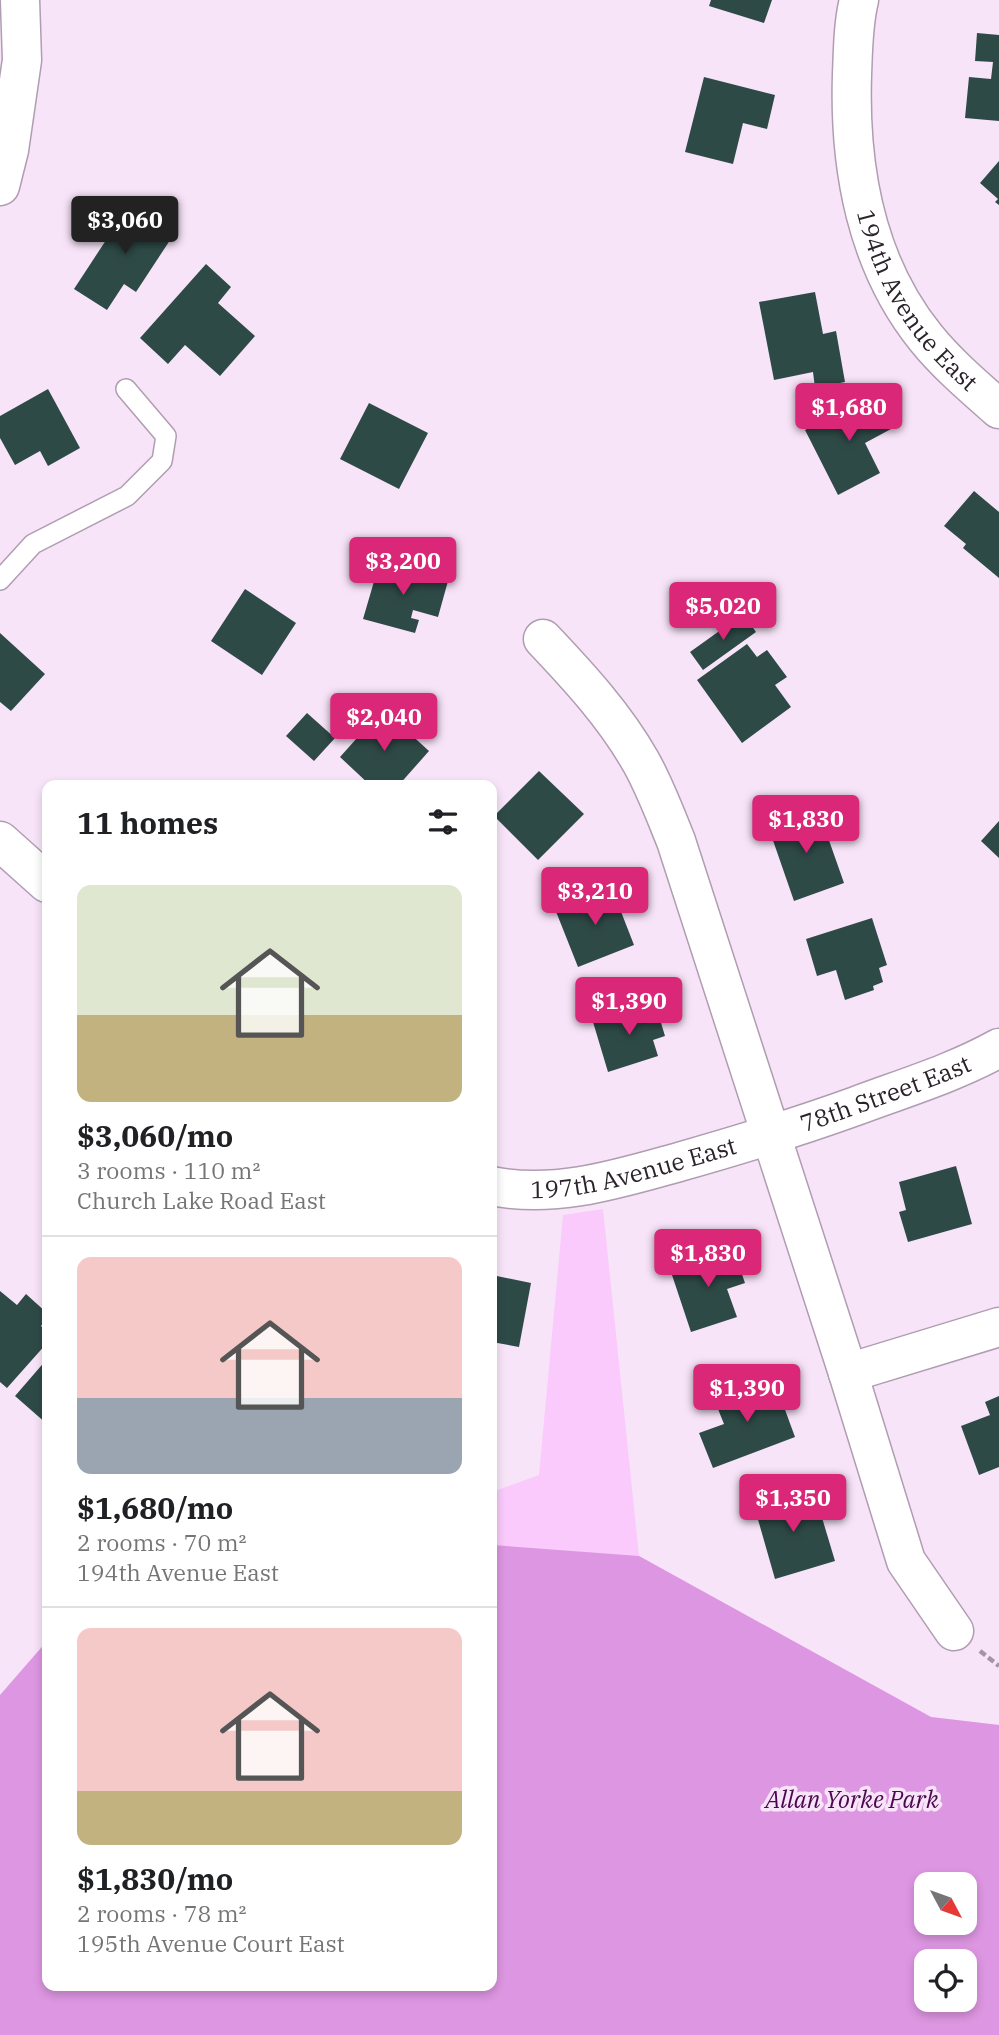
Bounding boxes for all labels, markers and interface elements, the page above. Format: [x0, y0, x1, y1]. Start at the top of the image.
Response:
pin: $3,060 [68, 196, 182, 256]
text: $3,060 [87, 204, 163, 234]
street label: 194th Avenue East [850, 206, 985, 398]
pin: $1,680 [792, 384, 906, 443]
text: $1,680 [811, 391, 887, 421]
pin: $3,200 [346, 538, 460, 597]
text: $3,200 [365, 545, 441, 575]
pin: $5,020 [666, 582, 780, 642]
text: $5,020 [685, 590, 761, 620]
pin: $2,040 [327, 694, 441, 753]
text: $2,040 [346, 701, 422, 731]
pin: $1,830 [749, 796, 863, 855]
text: 11 homes [77, 803, 218, 842]
icon: filters [424, 803, 462, 841]
text: $1,830 [768, 803, 844, 833]
pin: $3,210 [538, 867, 652, 927]
text: $3,210 [557, 875, 633, 905]
icon: home [207, 930, 333, 1056]
pin: $1,390 [572, 978, 686, 1037]
text: $1,390 [591, 985, 667, 1015]
street label: 78th Street East [796, 1047, 976, 1139]
text: $3,060/mo [77, 1116, 233, 1155]
street label: 197th Avenue East [530, 1129, 740, 1205]
text: 3 rooms · 110 m² [77, 1155, 260, 1185]
text: Church Lake Road East [77, 1185, 326, 1215]
pin: $1,830 [651, 1230, 765, 1289]
text: $1,830 [670, 1237, 746, 1267]
icon: home [207, 1302, 333, 1428]
pin: $1,390 [690, 1364, 804, 1424]
text: $1,390 [709, 1372, 785, 1402]
pin: $1,350 [736, 1474, 850, 1534]
text: $1,350 [755, 1482, 831, 1512]
text: $1,680/mo [77, 1488, 233, 1527]
text: 2 rooms · 70 m² [77, 1527, 247, 1557]
text: 194th Avenue East [77, 1557, 279, 1587]
icon: home [207, 1673, 333, 1799]
park label: Allan Yorke Park [763, 1783, 939, 1815]
text: $1,830/mo [77, 1859, 233, 1898]
north arrow [914, 1872, 976, 1936]
map controls [914, 1872, 977, 2012]
text: 2 rooms · 78 m² [77, 1898, 247, 1928]
text: 195th Avenue Court East [77, 1928, 345, 1958]
button: locate [914, 1949, 977, 2012]

